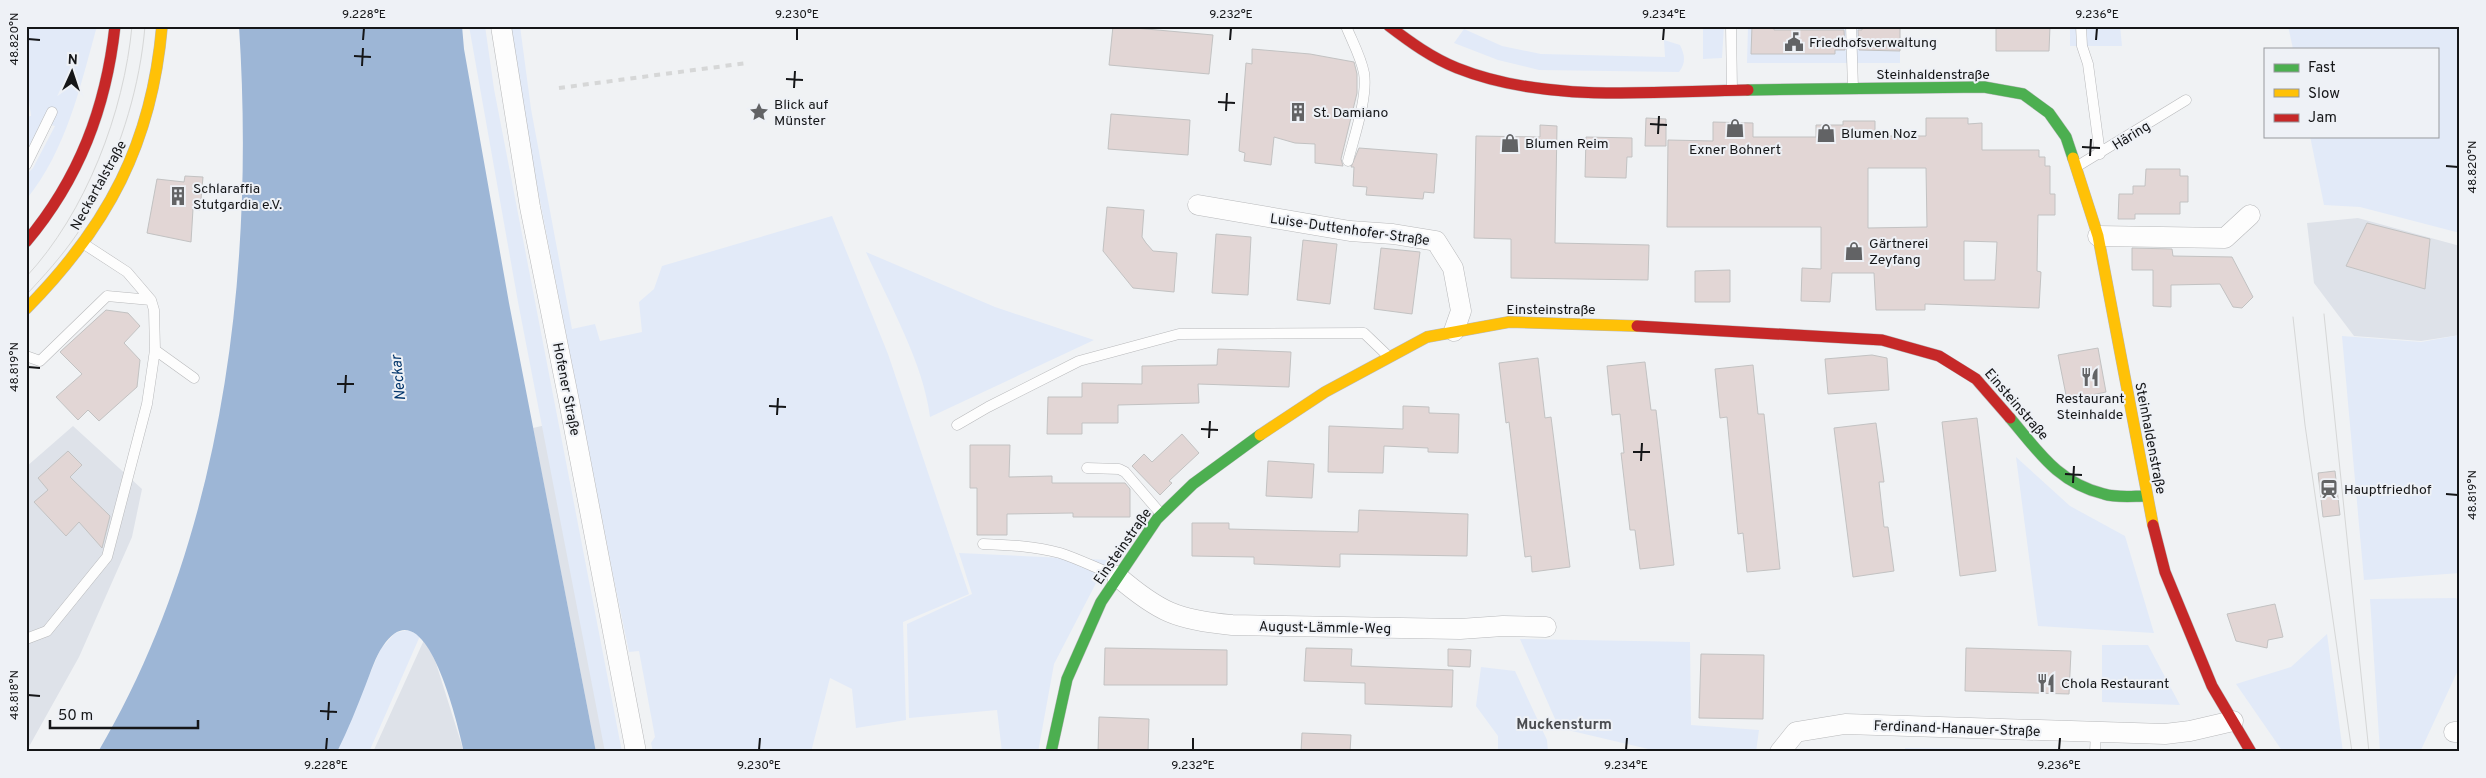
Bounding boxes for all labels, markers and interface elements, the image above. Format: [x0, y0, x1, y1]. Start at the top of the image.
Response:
text: 9.228°E [342, 7, 386, 23]
text: 9.230°E [775, 7, 819, 23]
text: 9.232°E [1209, 7, 1253, 23]
text: 9.234°E [1642, 7, 1686, 23]
text: 9.236°E [2075, 7, 2119, 23]
text: 48.820°N [7, 13, 23, 65]
public building icon: Friedhofsverwaltung [1783, 31, 1805, 53]
place label: Friedhofsverwaltung [1809, 35, 1937, 52]
north arrow [48, 48, 98, 98]
legend [2264, 48, 2438, 138]
text: N [67, 52, 78, 69]
text: Fast [2308, 59, 2336, 78]
street label: Steinhaldenstraße [1876, 67, 1990, 84]
text: Slow [2308, 85, 2340, 104]
place label: Blick auf Münster [774, 97, 828, 130]
place icon: Blick auf Münster [748, 101, 770, 123]
building icon: St. Damiano [1287, 101, 1309, 123]
place label: St. Damiano [1313, 105, 1389, 122]
text: Jam [2308, 109, 2337, 128]
shop icon: Exner Bohnert [1724, 117, 1746, 139]
street label: Häring [2110, 118, 2154, 155]
shop icon: Blumen Noz [1815, 122, 1837, 144]
place label: Blumen Noz [1841, 126, 1917, 143]
shop icon: Blumen Reim [1499, 132, 1521, 154]
place label: Blumen Reim [1525, 136, 1609, 153]
street label: Neckartalstraße [68, 138, 131, 234]
text: 48.820°N [2465, 141, 2481, 193]
place label: Exner Bohnert [1689, 142, 1781, 159]
place label: Schlaraffia Stutgardia e.V. [193, 181, 282, 214]
building icon: Schlaraffia Stutgardia e.V. [167, 185, 189, 207]
street label: Luise-Duttenhofer-Straße [1269, 211, 1431, 250]
place label: Gärtnerei Zeyfang [1869, 236, 1928, 269]
shop icon: Gärtnerei Zeyfang [1843, 240, 1865, 262]
street label: Einsteinstraße [1506, 302, 1596, 319]
street label: Hofener Straße [548, 341, 583, 437]
text: 48.819°N [7, 342, 23, 392]
water label: Neckar [388, 353, 411, 402]
street label: Einsteinstraße [1980, 366, 2052, 444]
restaurant icon: Restaurant Steinhalde [2079, 366, 2101, 388]
street label: Steinhaldenstraße [2130, 381, 2169, 496]
place label: Restaurant Steinhalde [2056, 391, 2124, 424]
text: 48.819°N [2465, 470, 2481, 520]
station icon: Hauptfriedhof [2318, 478, 2340, 500]
place label: Hauptfriedhof [2344, 482, 2432, 499]
street label: Einsteinstraße [1091, 505, 1156, 588]
street label: August-Lämmle-Weg [1259, 619, 1391, 638]
text: 48.818°N [7, 670, 23, 720]
restaurant icon: Chola Restaurant [2035, 672, 2057, 694]
place label: Chola Restaurant [2061, 676, 2169, 693]
scale bar [50, 698, 198, 730]
text: 50 m [58, 707, 93, 726]
district label: Muckensturm [1516, 716, 1612, 735]
street label: Ferdinand-Hanauer-Straße [1873, 718, 2041, 741]
text: 9.228°E [304, 758, 348, 774]
text: 9.230°E [737, 758, 781, 774]
text: 9.232°E [1171, 758, 1215, 774]
text: 9.234°E [1604, 758, 1648, 774]
text: 9.236°E [2037, 758, 2081, 774]

